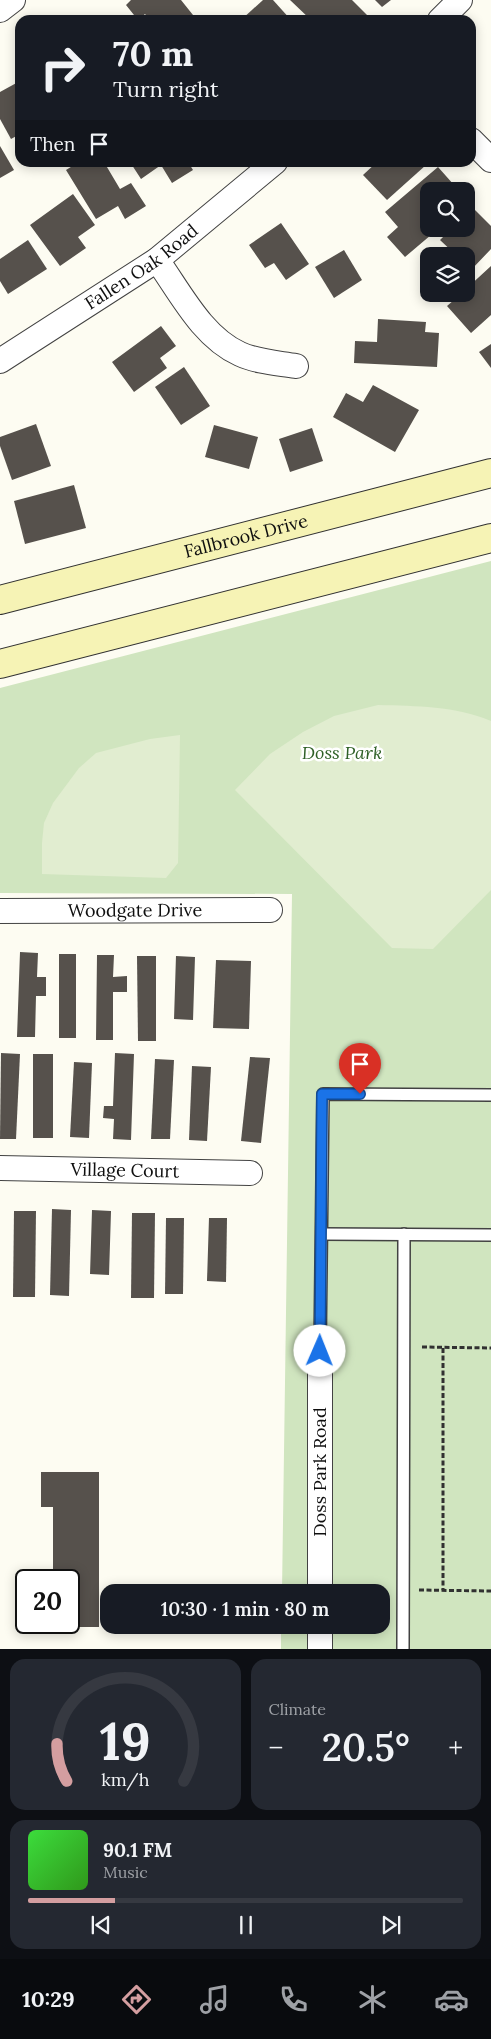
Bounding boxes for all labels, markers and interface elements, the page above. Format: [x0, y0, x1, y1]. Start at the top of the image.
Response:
text: 70 m [113, 31, 193, 76]
icon: right [30, 35, 95, 100]
text: Turn right [113, 75, 218, 103]
icon: arrive [85, 130, 113, 158]
text: Then [30, 132, 75, 156]
map controls [420, 182, 475, 302]
button: search [420, 182, 475, 237]
street label: Fallen Oak Road [80, 219, 203, 314]
button: layers [420, 247, 475, 302]
street label: Fallbrook Drive [181, 509, 310, 563]
park label: Doss Park [302, 741, 382, 764]
street label: Woodgate Drive [68, 898, 203, 922]
pin [339, 1043, 381, 1094]
icon: arrive [346, 1050, 374, 1078]
street label: Village Court [69, 1157, 180, 1183]
position arrow [293, 1324, 345, 1376]
street label: Doss Park Road [308, 1407, 331, 1537]
speed limit sign: 20 [15, 1569, 80, 1634]
text: 10:30 · 1 min · 80 m [161, 1597, 329, 1621]
text: Climate [269, 1699, 326, 1719]
text: 19 [100, 1708, 151, 1774]
text: 20.5° [322, 1723, 410, 1771]
text: − [269, 1730, 283, 1766]
text: + [448, 1730, 463, 1766]
text: km/h [101, 1768, 150, 1791]
text: 90.1 FM [103, 1838, 172, 1862]
text: Music [103, 1862, 148, 1882]
icon: previous [87, 1911, 115, 1939]
icon: pause [232, 1911, 260, 1939]
icon: next [377, 1911, 405, 1939]
icon: directions [119, 1982, 154, 2017]
icon: music [197, 1982, 232, 2017]
icon: phone [276, 1982, 311, 2017]
icon: climate [355, 1982, 390, 2017]
icon: car [434, 1982, 469, 2017]
text: 10:29 [22, 1985, 75, 2013]

